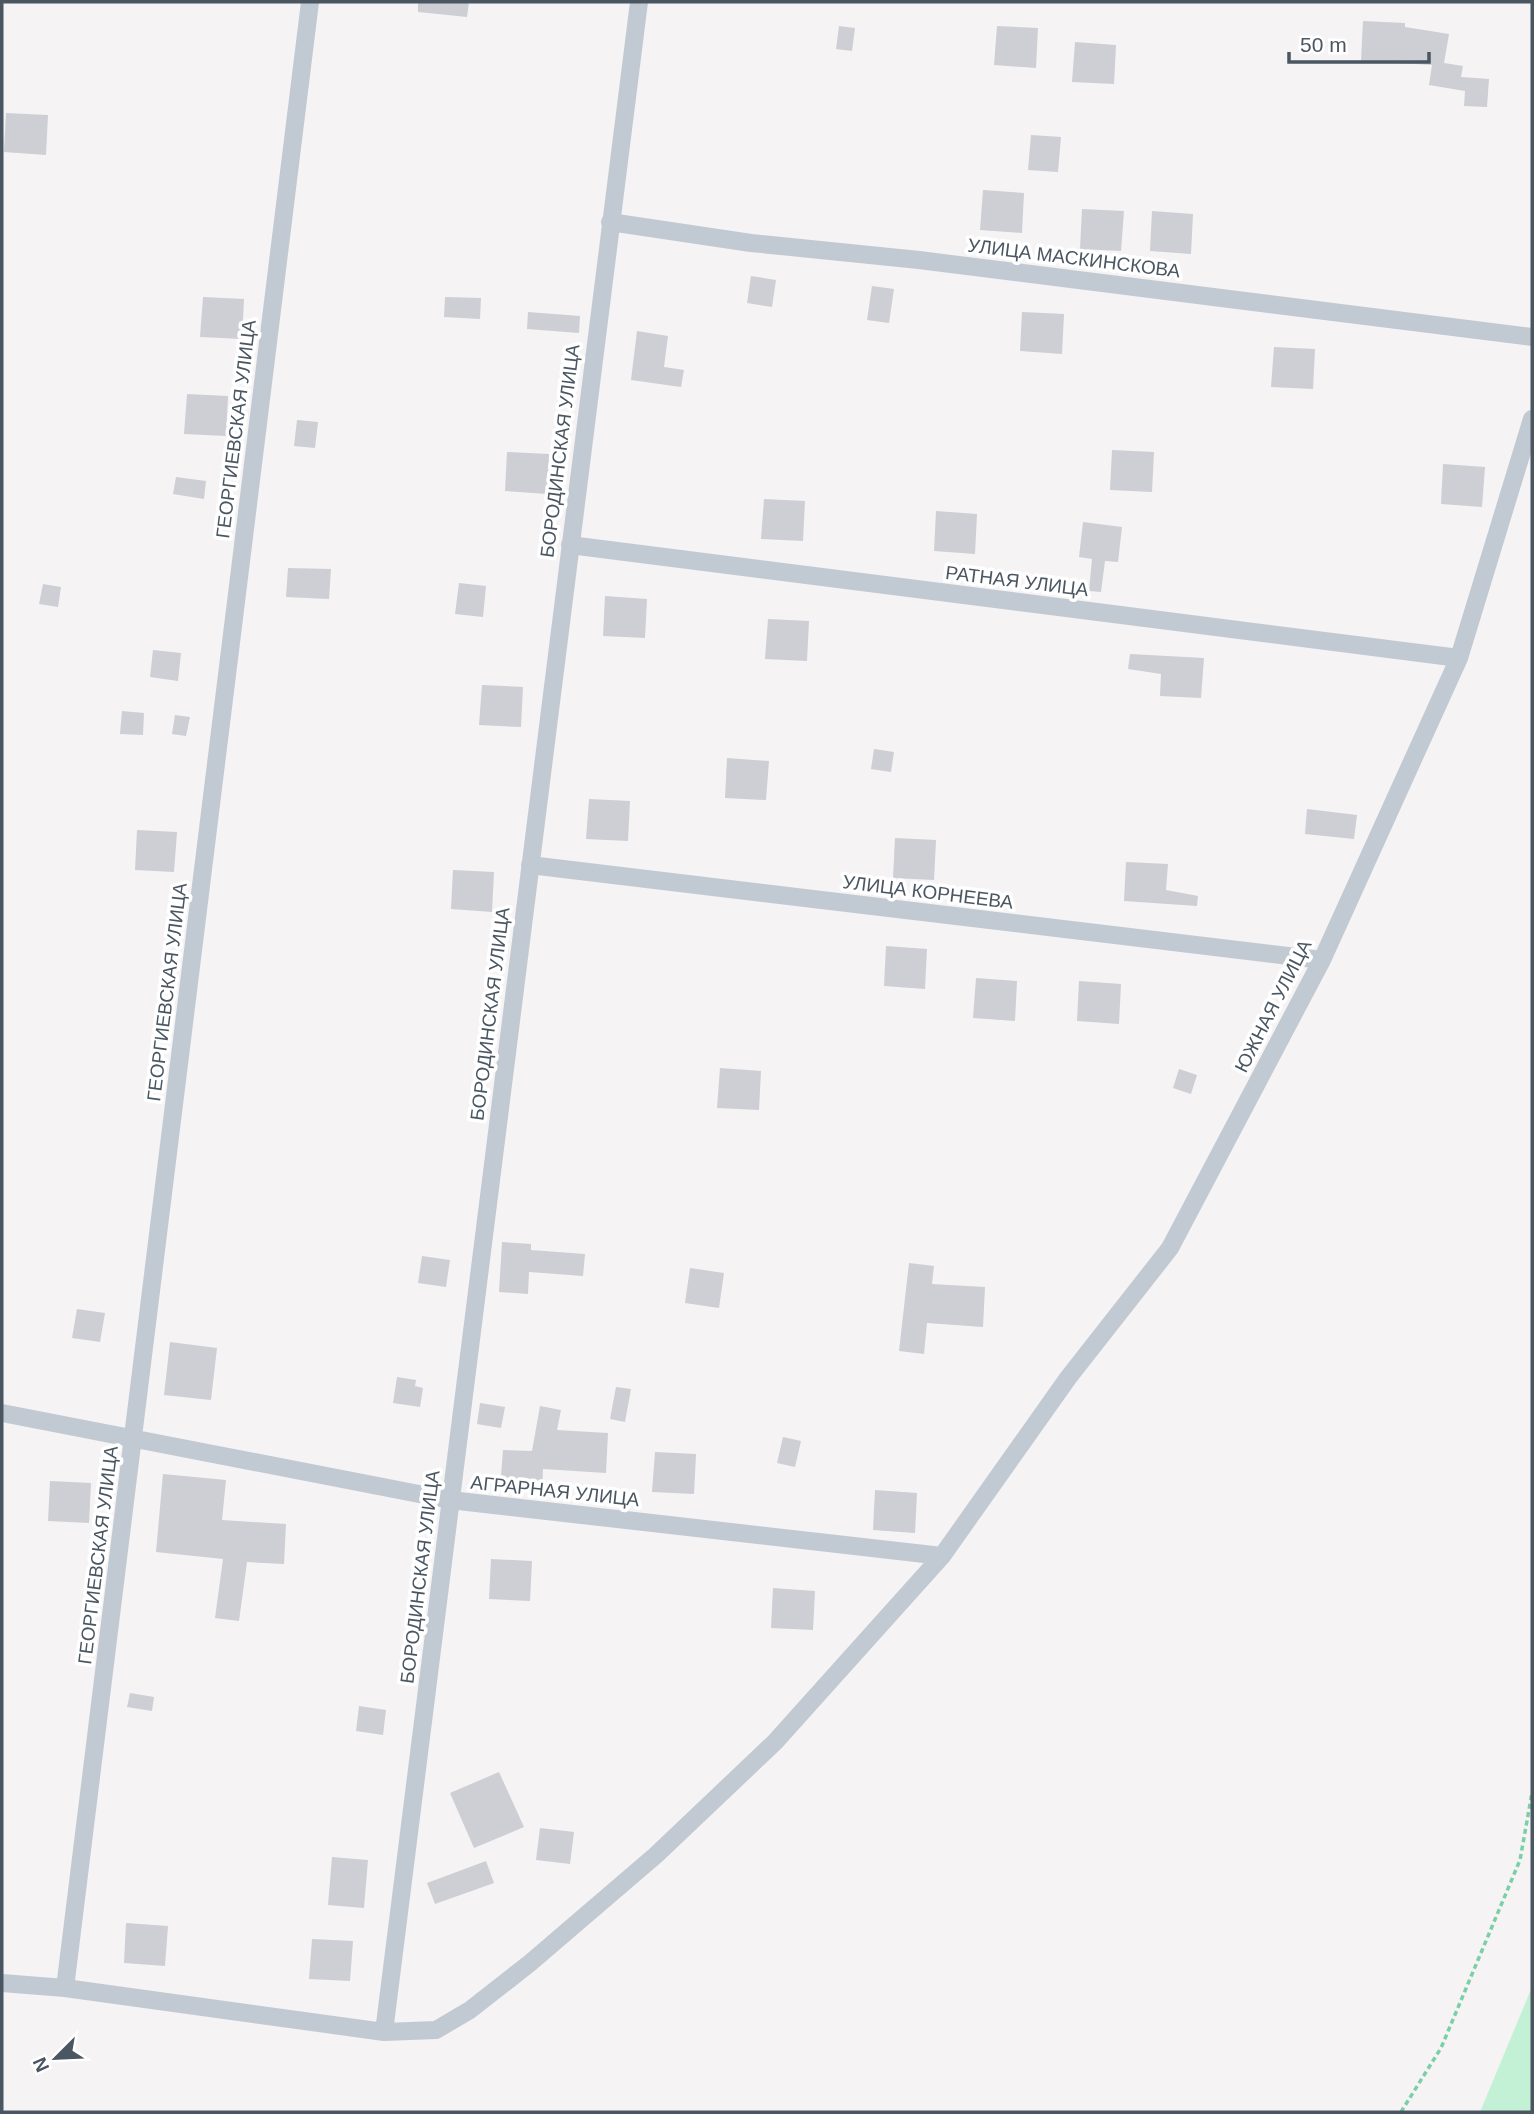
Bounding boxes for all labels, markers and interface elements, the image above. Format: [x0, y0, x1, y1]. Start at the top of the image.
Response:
scale bar [1289, 21, 1429, 65]
text: 50 m [1300, 33, 1347, 56]
street label: УЛИЦА МАСКИНСКОВА [967, 235, 1182, 281]
street label: ГЕОРГИЕВСКАЯ УЛИЦА [212, 318, 260, 539]
street label: БОРОДИНСКАЯ УЛИЦА [536, 343, 584, 559]
street label: РАТНАЯ УЛИЦА [944, 562, 1090, 600]
street label: УЛИЦА КОРНЕЕВА [842, 871, 1015, 913]
street label: ГЕОРГИЕВСКАЯ УЛИЦА [143, 881, 191, 1102]
street label: БОРОДИНСКАЯ УЛИЦА [466, 906, 514, 1122]
street label: ЮЖНАЯ УЛИЦА [1230, 936, 1316, 1076]
street label: ГЕОРГИЕВСКАЯ УЛИЦА [74, 1444, 122, 1665]
street label: БОРОДИНСКАЯ УЛИЦА [396, 1469, 444, 1685]
street label: АГРАРНАЯ УЛИЦА [470, 1472, 641, 1510]
north arrow [21, 2023, 91, 2093]
text: N [29, 2054, 53, 2075]

